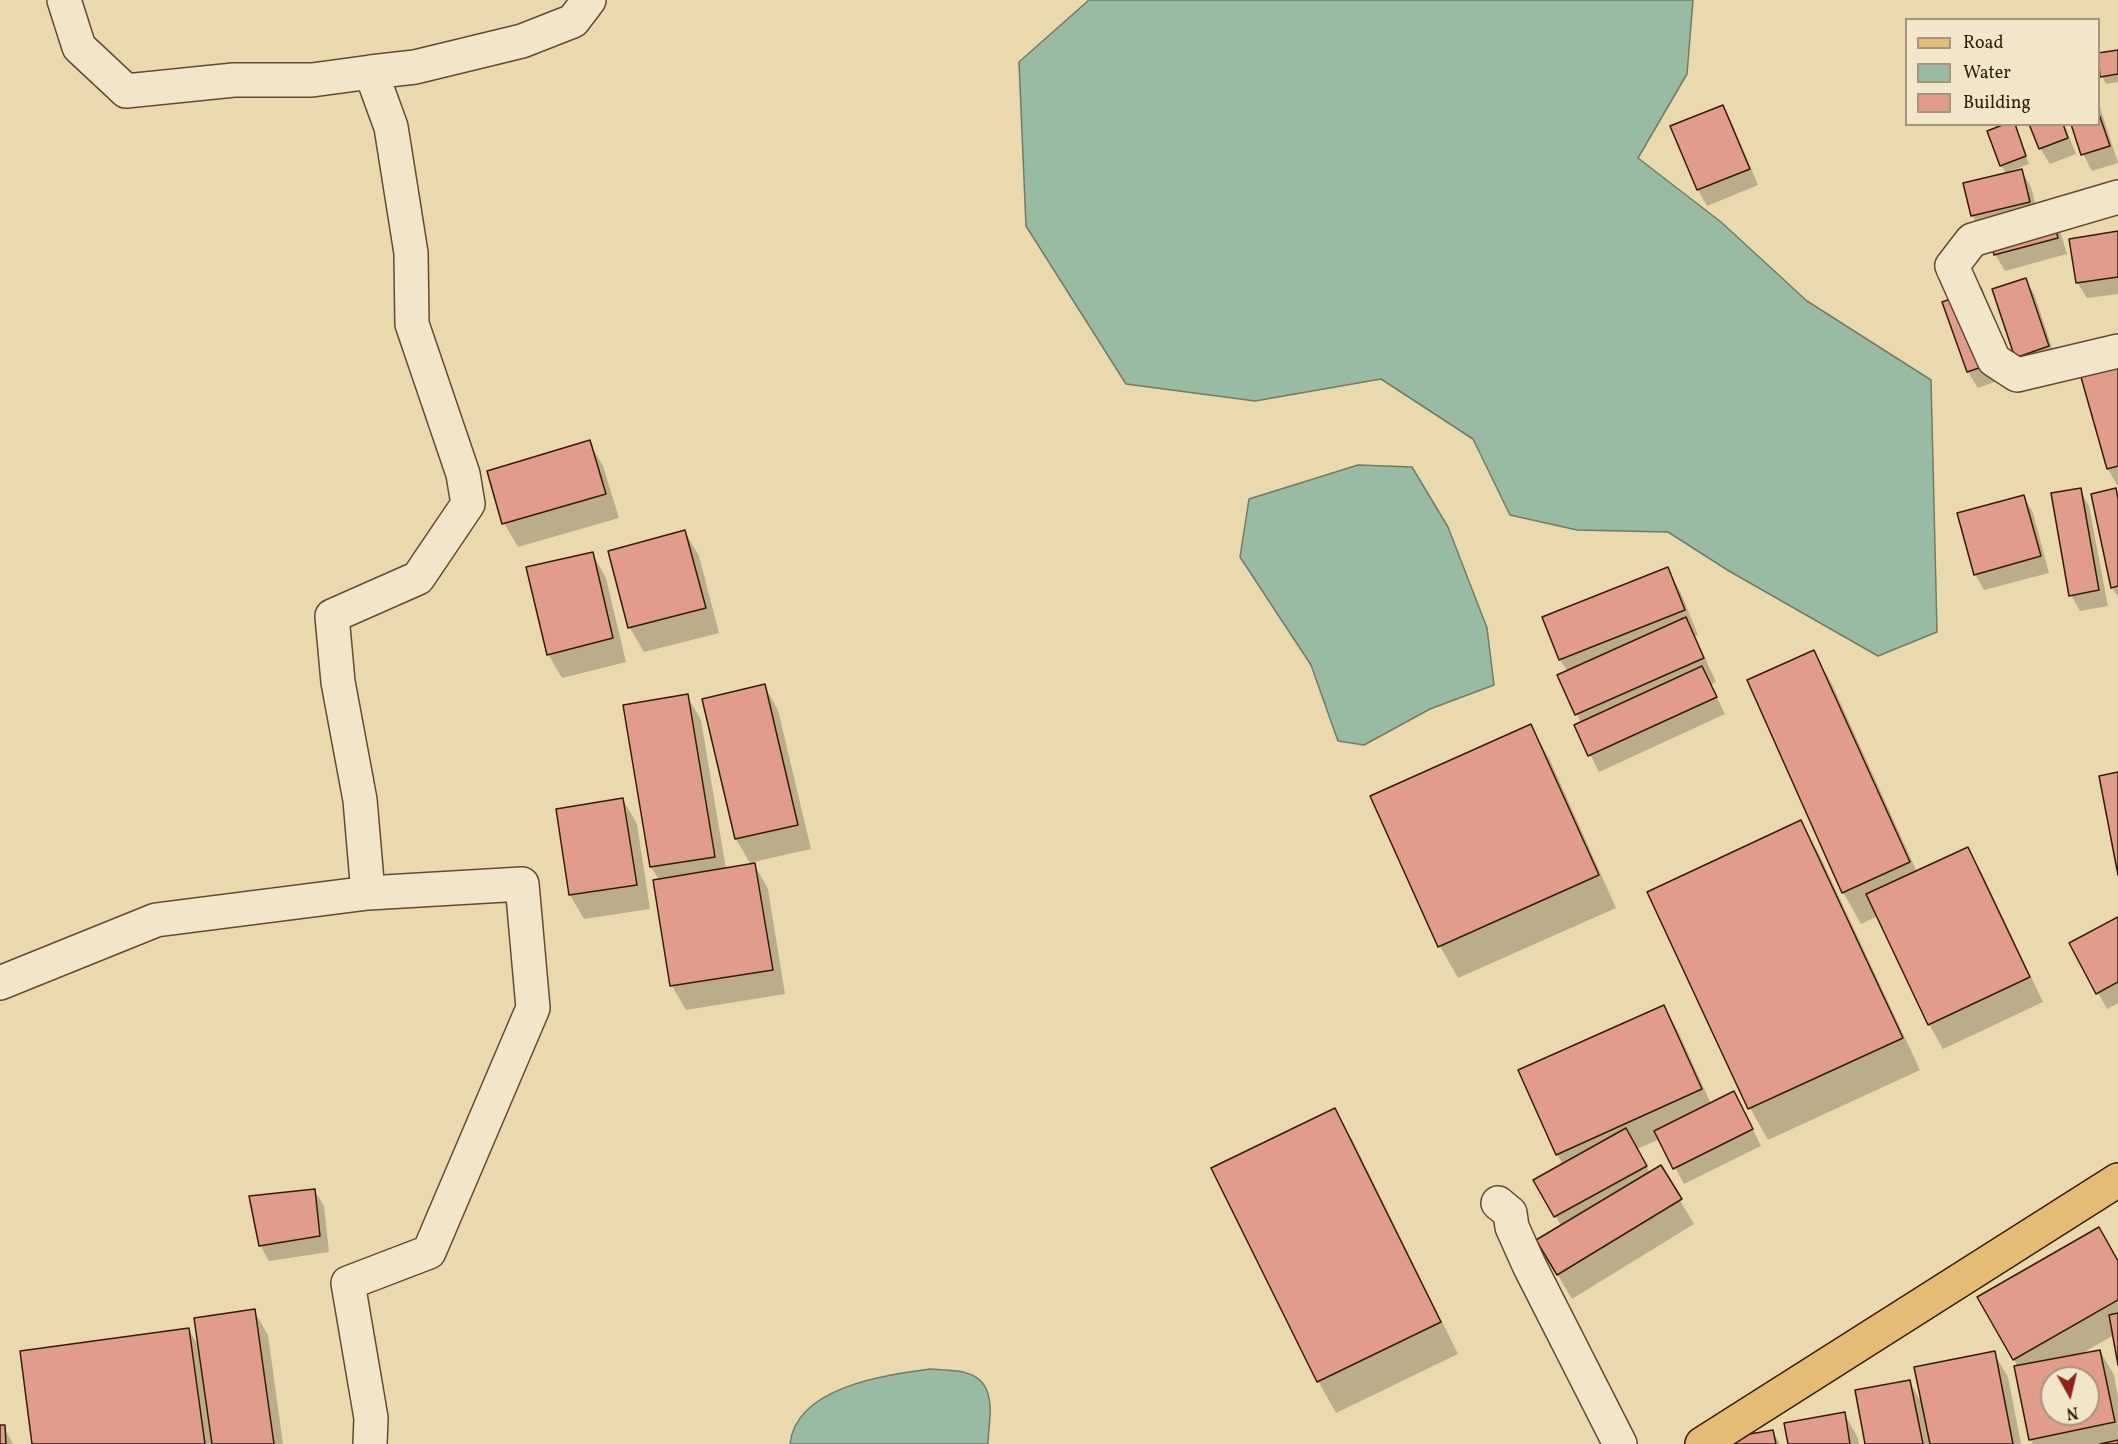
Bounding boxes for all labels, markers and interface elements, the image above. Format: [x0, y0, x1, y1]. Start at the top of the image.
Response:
legend [1905, 18, 2100, 126]
text: Road [1963, 31, 2004, 56]
text: Water [1963, 61, 2011, 86]
text: Building [1963, 91, 2031, 116]
north arrow [2040, 1366, 2100, 1426]
text: N [2065, 1400, 2080, 1424]

